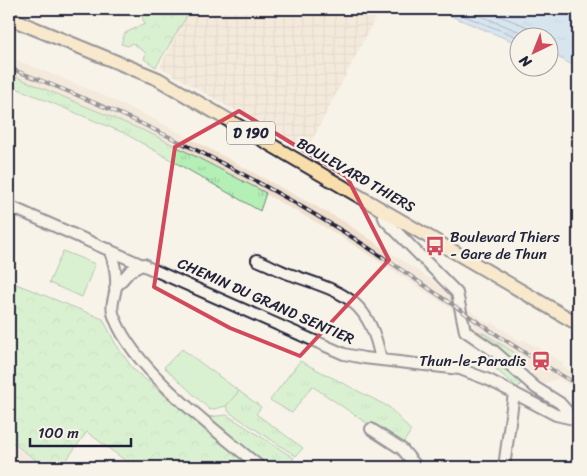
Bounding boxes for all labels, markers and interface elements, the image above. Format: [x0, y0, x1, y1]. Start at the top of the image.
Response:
north arrow [510, 28, 560, 78]
text: N [513, 48, 538, 74]
road number: D 190 [227, 122, 275, 144]
street label: BOULEVARD THIERS [292, 130, 420, 220]
place label: Boulevard Thiers - Gare de Thun [450, 224, 560, 267]
bus stop icon: Boulevard Thiers - Gare de Thun [424, 235, 446, 257]
street label: CHEMIN DU GRAND SENTIER [173, 250, 359, 352]
place label: Thun-le-Paradis [419, 348, 527, 374]
station icon: Thun-le-Paradis [530, 350, 552, 372]
scale bar [30, 416, 131, 448]
text: 100 m [38, 420, 79, 446]

